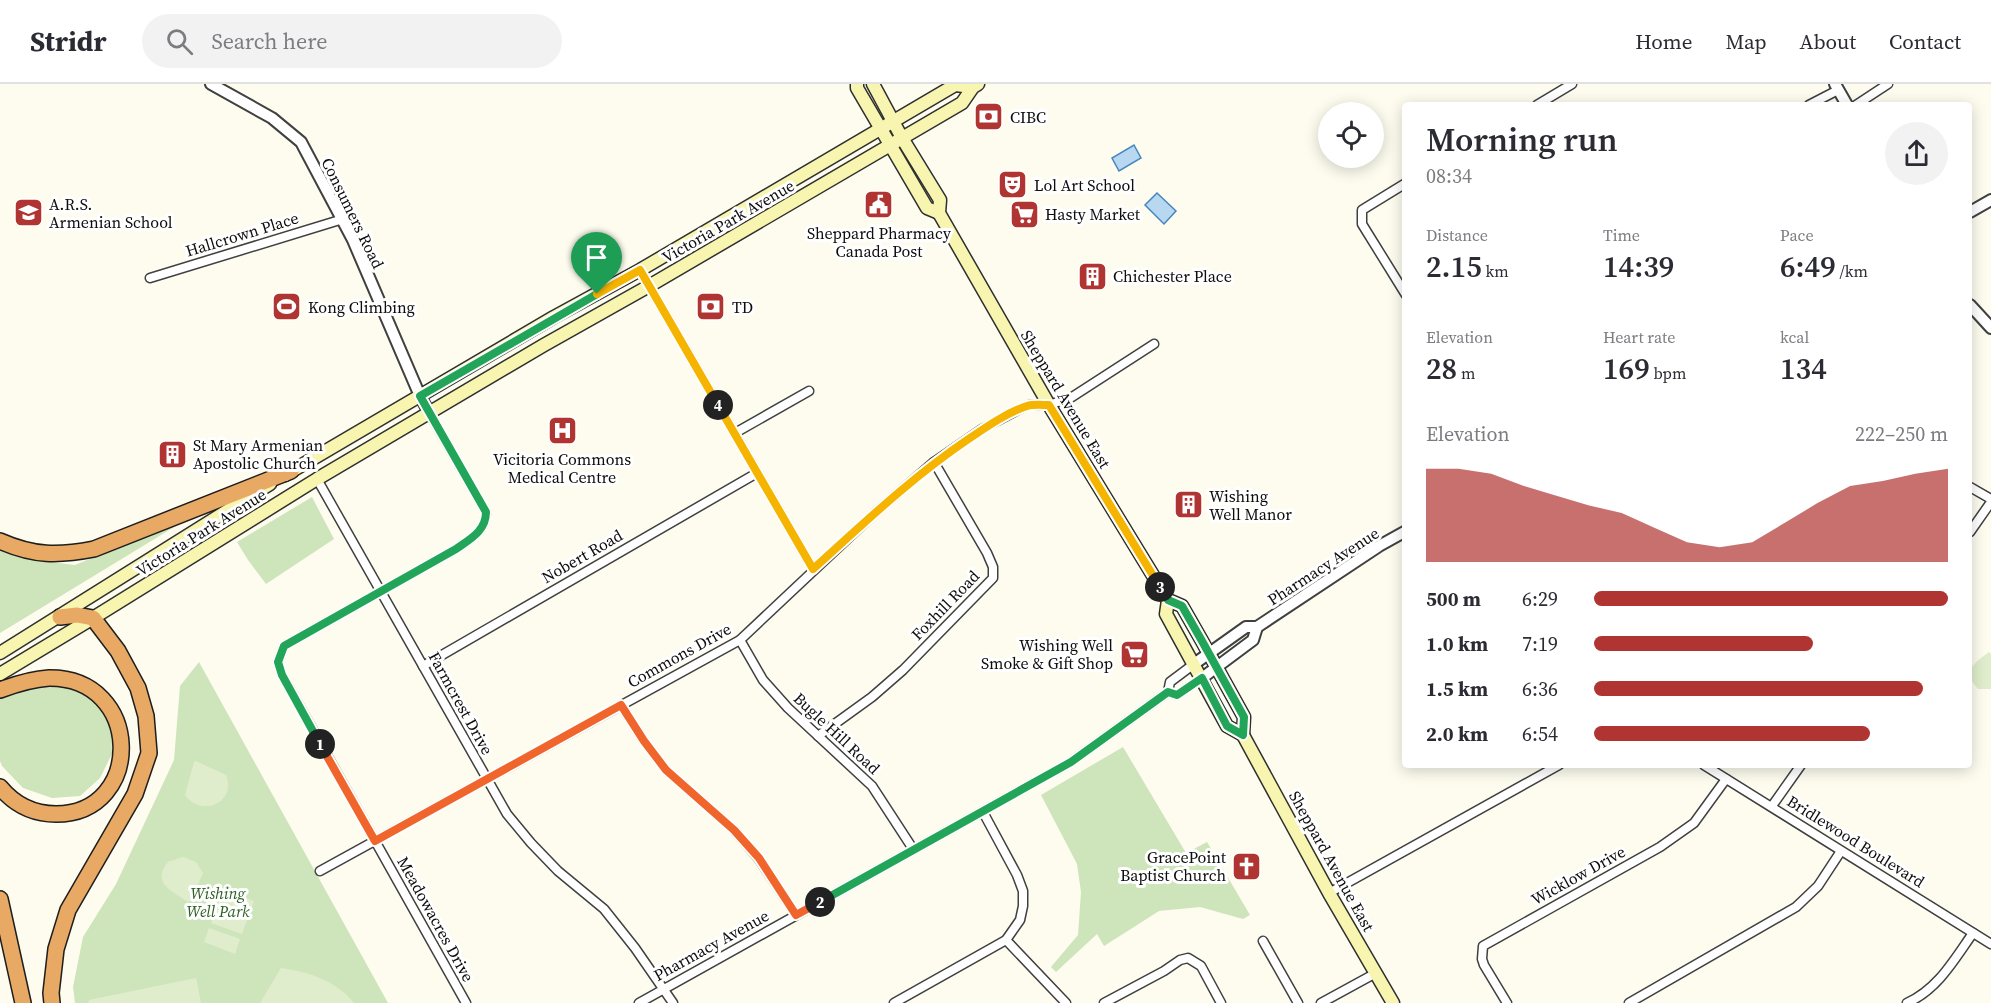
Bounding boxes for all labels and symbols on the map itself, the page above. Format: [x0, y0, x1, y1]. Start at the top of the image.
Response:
bank icon: CIBC [973, 101, 1005, 133]
place label: CIBC [1010, 106, 1046, 128]
street label: Consumers Road [317, 154, 389, 272]
theatre icon: Lol Art School [997, 169, 1029, 201]
street label: Victoria Park Avenue [658, 174, 798, 268]
place label: Lol Art School [1034, 174, 1135, 196]
public building icon: Sheppard Pharmacy Canada Post [863, 189, 895, 221]
place label: A.R.S. Armenian School [49, 193, 173, 233]
school or university icon: A.R.S. Armenian School [12, 197, 44, 229]
supermarket icon: Hasty Market [1008, 198, 1040, 230]
place label: Hasty Market [1045, 203, 1141, 225]
street label: Hallcrown Place [183, 206, 301, 262]
place label: Sheppard Pharmacy Canada Post [807, 222, 952, 262]
pin [571, 232, 622, 294]
building icon: Chichester Place [1076, 260, 1108, 292]
place label: Chichester Place [1113, 265, 1232, 287]
sports icon: Kong Climbing [271, 291, 303, 323]
bank icon: TD [695, 291, 727, 323]
place label: Kong Climbing [308, 296, 415, 318]
place label: TD [732, 296, 753, 318]
street label: Sheppard Avenue East [1016, 326, 1116, 473]
pin: 4 [703, 390, 733, 420]
hospital icon: Vicitoria Commons Medical Centre [546, 415, 578, 447]
place label: St Mary Armenian Apostolic Church [193, 434, 323, 474]
building icon: St Mary Armenian Apostolic Church [156, 438, 188, 470]
place label: Vicitoria Commons Medical Centre [493, 448, 631, 488]
street label: Victoria Park Avenue [132, 483, 270, 581]
place label: Wishing Well Manor [1209, 485, 1292, 525]
building icon: Wishing Well Manor [1172, 489, 1204, 521]
street label: Pharmacy Avenue [1263, 522, 1383, 610]
street label: Nobert Road [538, 524, 626, 588]
street label: Foxhill Road [906, 565, 984, 645]
pin: 3 [1145, 572, 1175, 602]
street label: Commons Drive [623, 617, 735, 693]
place label: Wishing Well Smoke & Gift Shop [981, 634, 1113, 674]
supermarket icon: Wishing Well Smoke & Gift Shop [1118, 638, 1150, 670]
street label: Farmcrest Drive [424, 647, 498, 759]
street label: Bugle Hill Road [789, 687, 885, 779]
pin: 1 [305, 729, 335, 759]
street label: Sheppard Avenue East [1284, 787, 1380, 936]
street label: Bridlewood Boulevard [1783, 790, 1929, 892]
street label: Wicklow Drive [1527, 840, 1629, 910]
place label: GracePoint Baptist Church [1120, 846, 1227, 886]
church icon: GracePoint Baptist Church [1231, 850, 1263, 882]
street label: Meadowacres Drive [392, 852, 480, 986]
park label: Wishing Well Park [186, 882, 250, 922]
pin: 2 [805, 887, 835, 917]
street label: Pharmacy Avenue [649, 904, 773, 986]

